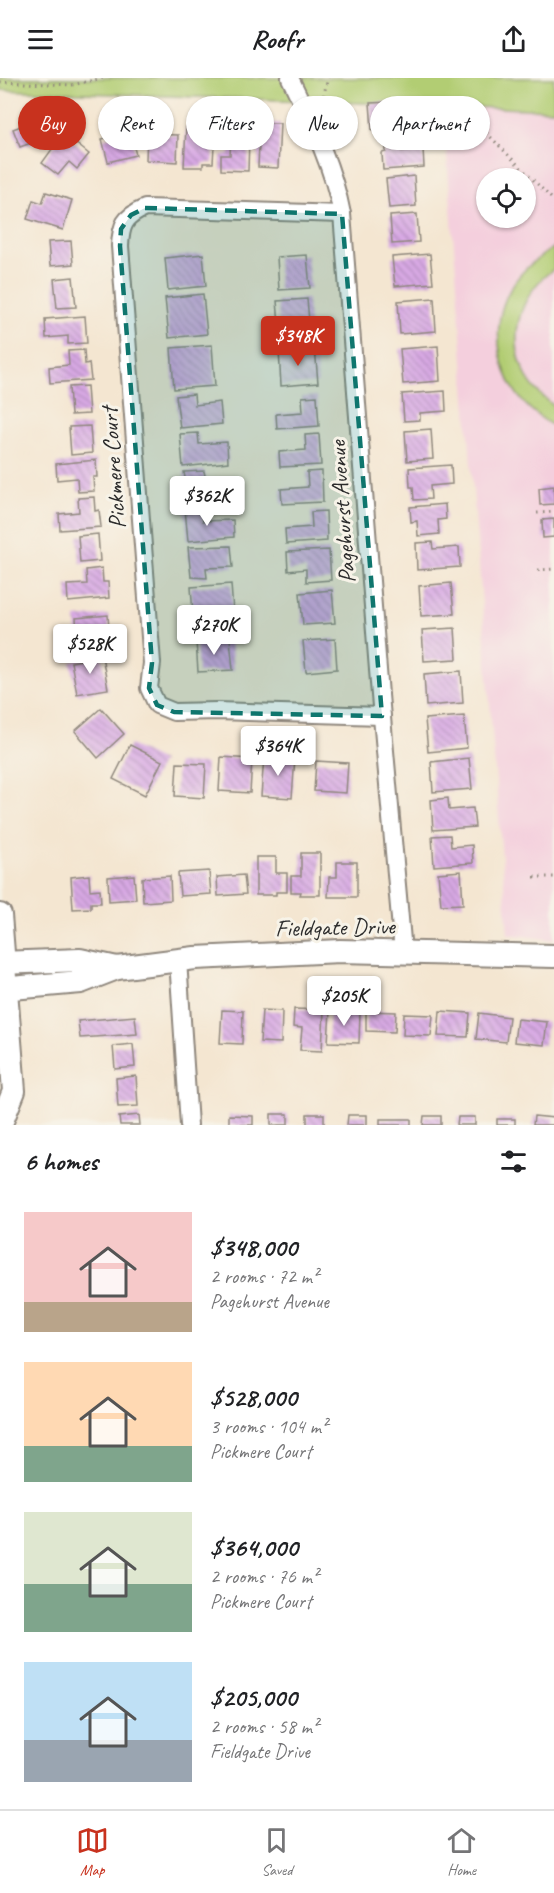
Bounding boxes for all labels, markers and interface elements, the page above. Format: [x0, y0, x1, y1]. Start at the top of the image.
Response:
text: Roofr [251, 22, 303, 56]
icon: menu [24, 23, 57, 56]
icon: share [497, 23, 530, 56]
chip: Buy [18, 96, 86, 150]
chip: Rent [98, 96, 174, 150]
chip: Filters [186, 96, 274, 150]
chip: New [286, 96, 358, 150]
chip: Apartment [370, 96, 490, 150]
map controls [476, 168, 536, 228]
button: locate [476, 168, 536, 228]
pin: $348K [256, 316, 340, 367]
text: $348K [275, 323, 321, 348]
street label: Pickmere Court [94, 403, 132, 530]
street label: Pagehurst Avenue [322, 438, 362, 584]
pin: $362K [165, 476, 249, 527]
text: $362K [184, 483, 230, 508]
pin: $270K [172, 605, 256, 656]
text: $270K [191, 612, 237, 637]
pin: $528K [48, 624, 132, 675]
text: $528K [67, 631, 113, 656]
pin: $364K [236, 726, 320, 777]
text: $364K [255, 733, 301, 758]
street label: Fieldgate Drive [275, 911, 397, 943]
pin: $205K [302, 976, 386, 1027]
text: $205K [321, 983, 367, 1008]
text: 6 homes [24, 1145, 98, 1178]
icon: filters [497, 1145, 530, 1178]
text: $348,000 [210, 1231, 297, 1264]
icon: home [72, 1236, 144, 1308]
text: 2 rooms · 72 m² [210, 1264, 318, 1289]
text: Pagehurst Avenue [210, 1289, 329, 1314]
text: $528,000 [210, 1381, 297, 1414]
icon: home [72, 1386, 144, 1458]
text: 3 rooms · 104 m² [210, 1414, 327, 1439]
text: Pickmere Court [210, 1439, 312, 1464]
text: $364,000 [210, 1531, 298, 1564]
icon: home [72, 1536, 144, 1608]
text: 2 rooms · 76 m² [210, 1564, 318, 1589]
text: Pickmere Court [210, 1589, 312, 1614]
text: $205,000 [210, 1681, 297, 1714]
icon: home [72, 1686, 144, 1758]
text: 2 rooms · 58 m² [210, 1714, 318, 1739]
text: Fieldgate Drive [210, 1739, 310, 1764]
tab: Map [76, 1824, 109, 1880]
tab: Saved [260, 1824, 293, 1880]
tab: Home [445, 1824, 478, 1880]

